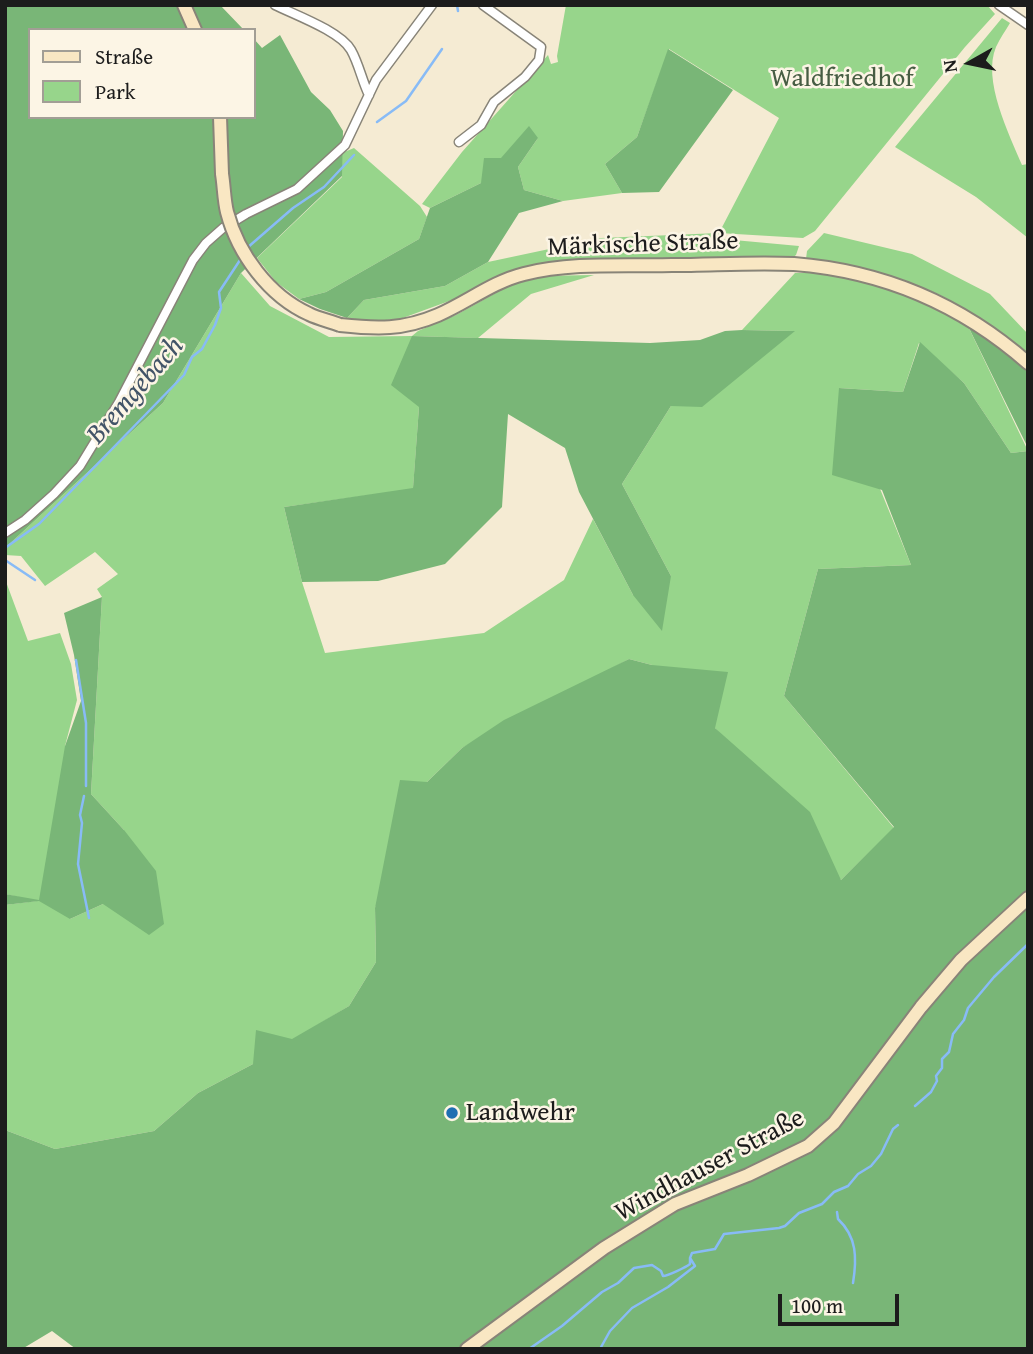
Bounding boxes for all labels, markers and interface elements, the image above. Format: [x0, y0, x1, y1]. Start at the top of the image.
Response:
legend [28, 28, 256, 119]
north arrow [935, 28, 1005, 98]
text: Straße [95, 41, 153, 72]
text: N [934, 58, 964, 75]
park label: Waldfriedhof [770, 63, 914, 95]
text: Park [95, 76, 136, 107]
street label: Märkische Straße [547, 226, 739, 264]
water label: Bremgebach [80, 331, 192, 451]
place label: Landwehr [466, 1097, 575, 1129]
street label: Windhauser Straße [610, 1103, 810, 1229]
marker: Landwehr [444, 1105, 460, 1121]
scale bar [781, 1280, 902, 1324]
text: 100 m [791, 1290, 843, 1321]

